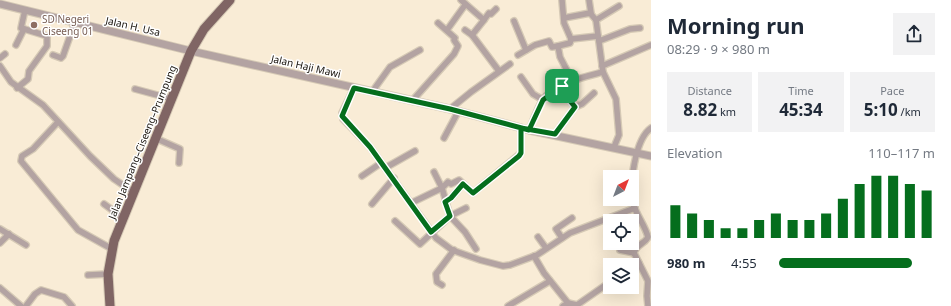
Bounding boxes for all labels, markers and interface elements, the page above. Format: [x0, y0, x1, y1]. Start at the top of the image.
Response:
text: Morning run [667, 10, 805, 40]
place label: SD Negeri Ciseeng 01 [42, 12, 93, 38]
street label: Jalan H. Usa [103, 13, 162, 39]
button: share [893, 13, 935, 55]
marker: SD Negeri Ciseeng 01 [29, 20, 39, 30]
text: 08:29 · 9 × 980 m [667, 40, 770, 58]
street label: Jalan Haji Mawi [269, 51, 342, 81]
street label: Jalan Jampang–Ciseeng–Prumpung [104, 63, 179, 222]
pin [545, 69, 579, 103]
icon: arrive [551, 75, 573, 97]
text: Distance [687, 83, 732, 98]
text: Time [788, 83, 814, 98]
text: Pace [880, 83, 904, 98]
text: 8.82 [683, 98, 717, 121]
text: 45:34 [779, 98, 823, 121]
text: 5:10 [864, 98, 898, 121]
text: km [717, 104, 736, 119]
text: /km [898, 104, 921, 119]
text: Elevation [667, 144, 723, 162]
text: 110–117 m [868, 144, 935, 162]
north arrow [603, 170, 639, 206]
map controls [603, 170, 639, 294]
button: locate [603, 214, 639, 250]
text: 980 m [667, 254, 705, 272]
text: 4:55 [731, 254, 757, 272]
button: layers [603, 258, 639, 294]

